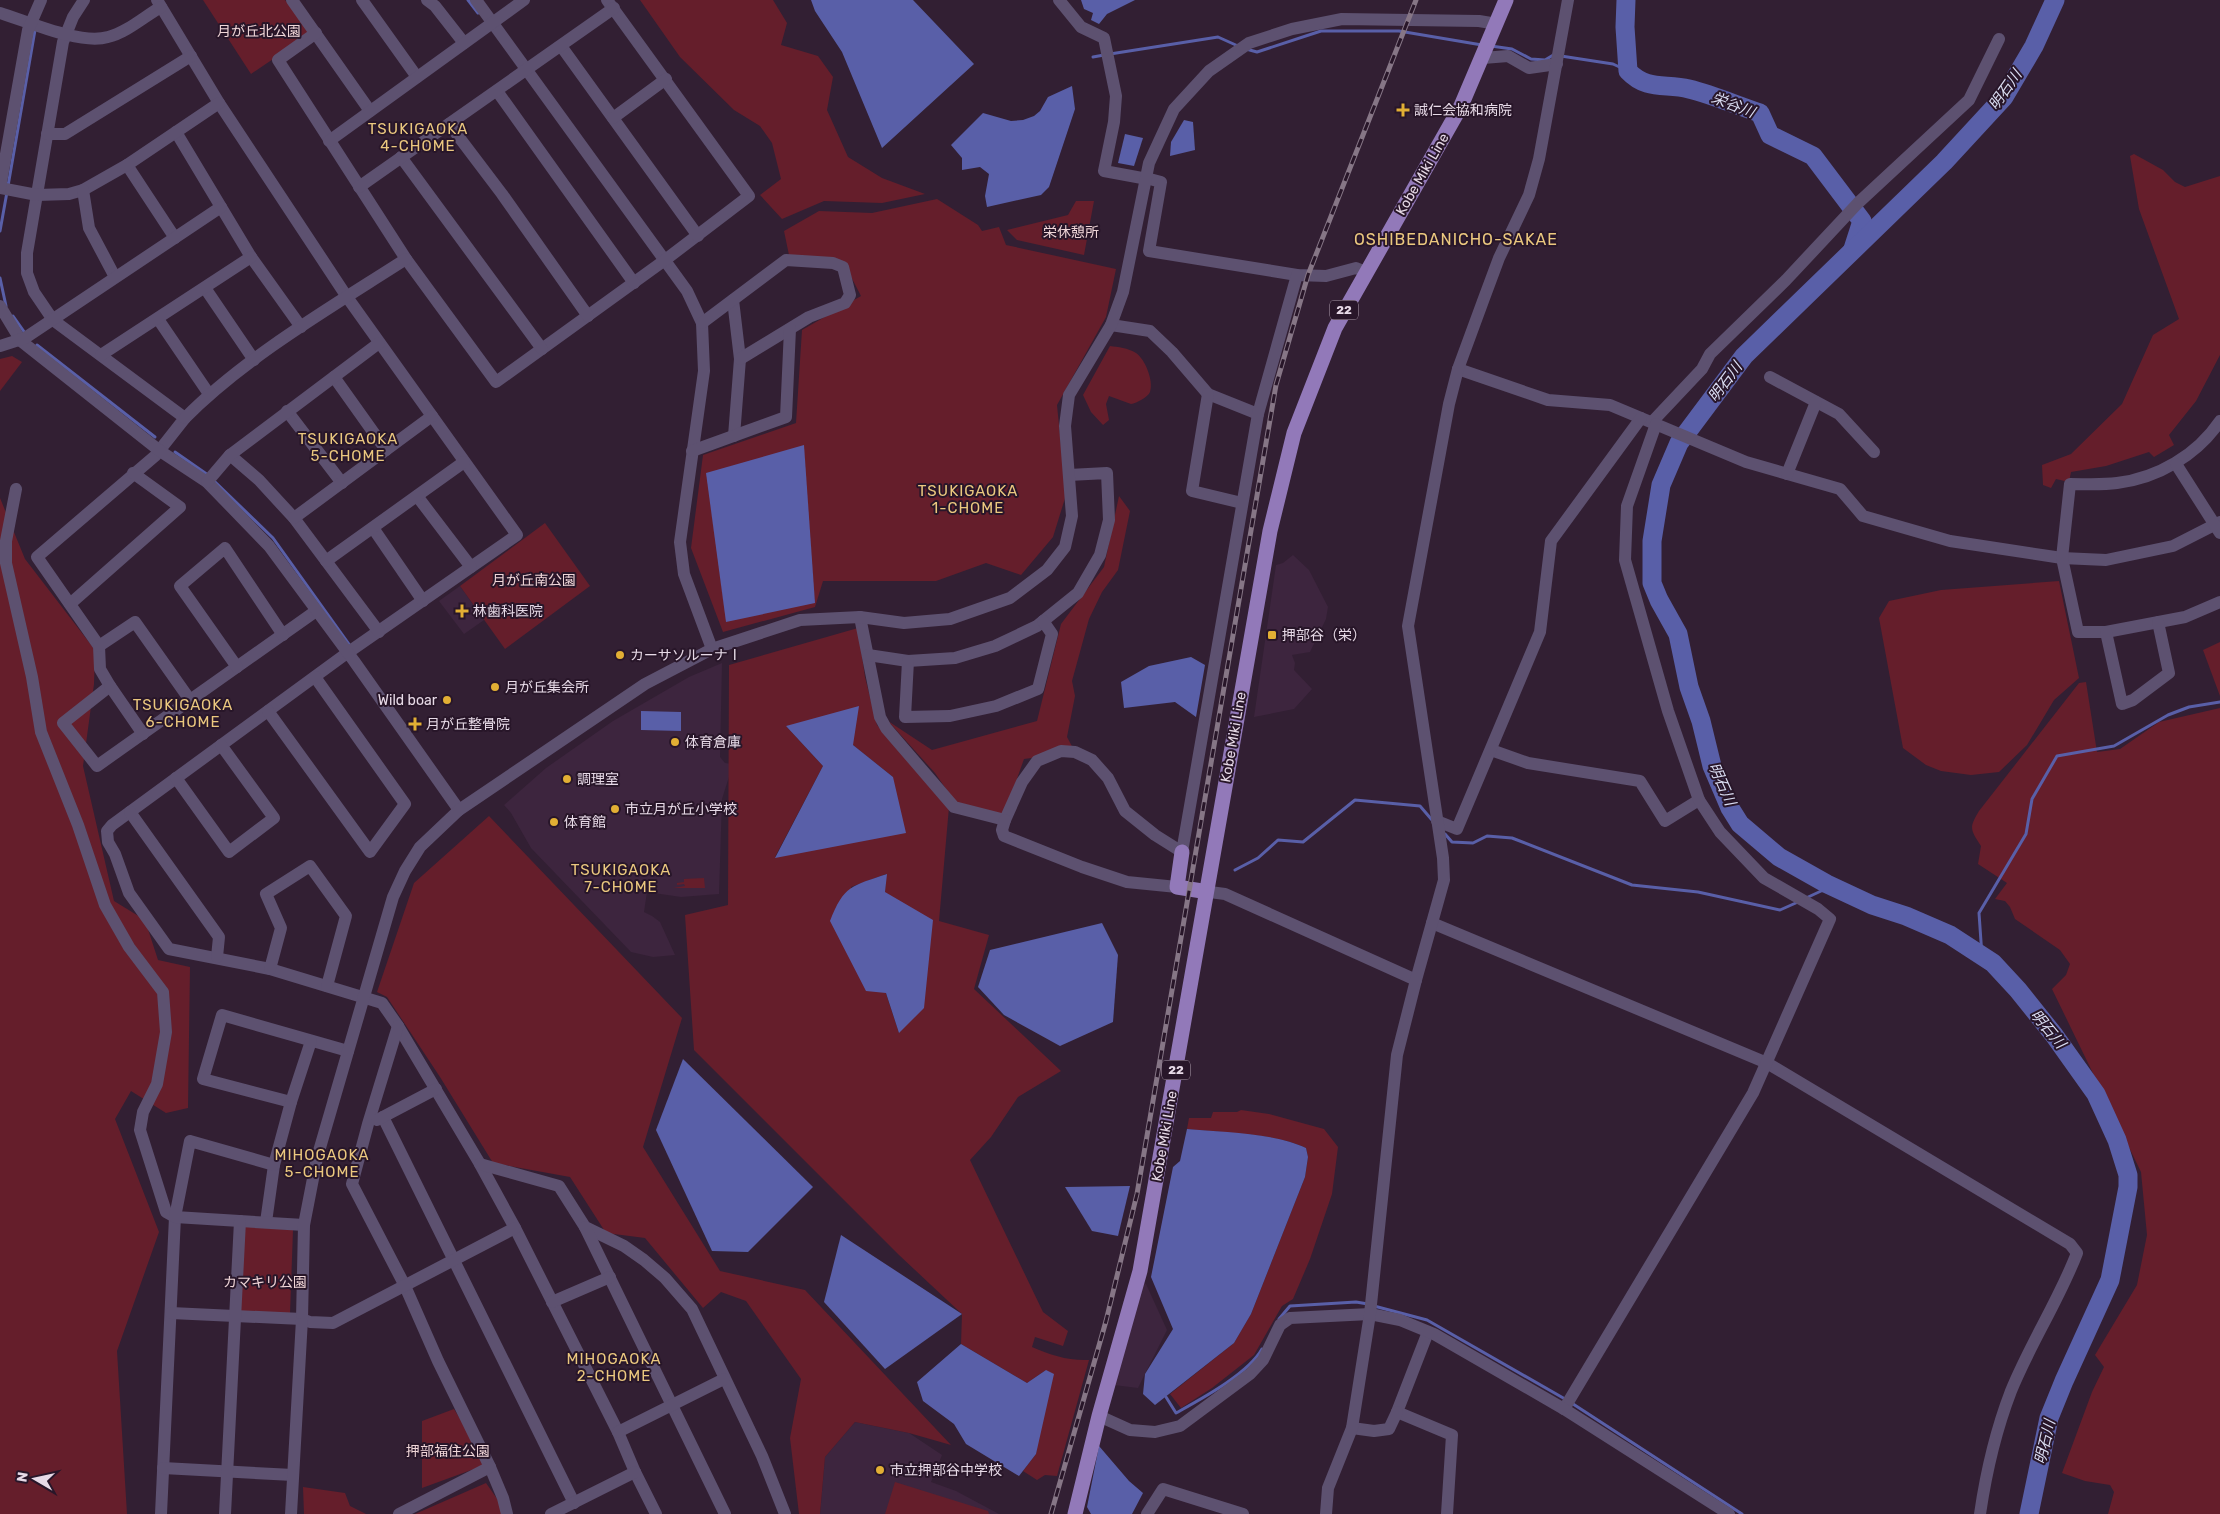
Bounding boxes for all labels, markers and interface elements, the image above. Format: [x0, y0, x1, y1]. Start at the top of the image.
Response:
park label: 月が丘北公園 [217, 23, 301, 40]
water label: 明石川 [1985, 65, 2026, 114]
water label: 栄谷川 [1709, 89, 1759, 122]
place label: 誠仁会協和病院 [1414, 102, 1512, 119]
marker: 誠仁会協和病院 [1396, 103, 1410, 117]
district label: TSUKIGAOKA 4-CHOME [368, 120, 468, 155]
street label: Kobe Miki Line [1392, 130, 1453, 218]
park label: 栄休憩所 [1043, 224, 1099, 241]
district label: OSHIBEDANICHO-SAKAE [1354, 230, 1558, 249]
road number: 22 [1330, 300, 1358, 320]
water label: 明石川 [1704, 357, 1747, 405]
district label: TSUKIGAOKA 5-CHOME [298, 430, 398, 465]
district label: TSUKIGAOKA 1-CHOME [918, 482, 1018, 517]
park label: 月が丘南公園 [492, 572, 576, 589]
place label: 林歯科医院 [473, 603, 543, 620]
marker: 林歯科医院 [455, 604, 469, 618]
place label: 押部谷（栄） [1282, 627, 1366, 644]
marker: 押部谷（栄） [1266, 629, 1278, 641]
place label: カーサソルーナⅠ [630, 647, 742, 664]
marker: カーサソルーナⅠ [614, 649, 626, 661]
place label: 月が丘集会所 [505, 679, 589, 696]
marker: 月が丘集会所 [489, 681, 501, 693]
street label: Kobe Miki Line [1217, 690, 1250, 784]
place label: Wild boar [378, 692, 438, 709]
marker: Wild boar [441, 694, 453, 706]
district label: TSUKIGAOKA 6-CHOME [133, 696, 233, 731]
place label: 月が丘整骨院 [426, 716, 510, 733]
marker: 月が丘整骨院 [408, 717, 422, 731]
place label: 体育倉庫 [685, 734, 741, 751]
marker: 体育倉庫 [669, 736, 681, 748]
water label: 明石川 [1705, 760, 1740, 810]
place label: 調理室 [577, 771, 619, 788]
marker: 調理室 [561, 773, 573, 785]
place label: 市立月が丘小学校 [625, 801, 737, 818]
marker: 市立月が丘小学校 [609, 803, 621, 815]
place label: 体育館 [564, 814, 606, 831]
marker: 体育館 [548, 816, 560, 828]
district label: TSUKIGAOKA 7-CHOME [571, 861, 671, 896]
water label: 明石川 [2027, 1006, 2071, 1054]
road number: 22 [1162, 1060, 1190, 1080]
street label: Kobe Miki Line [1148, 1089, 1181, 1183]
district label: MIHOGAOKA 5-CHOME [275, 1146, 369, 1181]
park label: カマキリ公園 [223, 1274, 307, 1291]
district label: MIHOGAOKA 2-CHOME [567, 1350, 661, 1385]
water label: 明石川 [2031, 1416, 2059, 1466]
park label: 押部福住公園 [406, 1443, 490, 1460]
north arrow [10, 1454, 60, 1504]
place label: 市立押部谷中学校 [890, 1462, 1002, 1479]
marker: 市立押部谷中学校 [874, 1464, 886, 1476]
text: N [13, 1471, 32, 1483]

